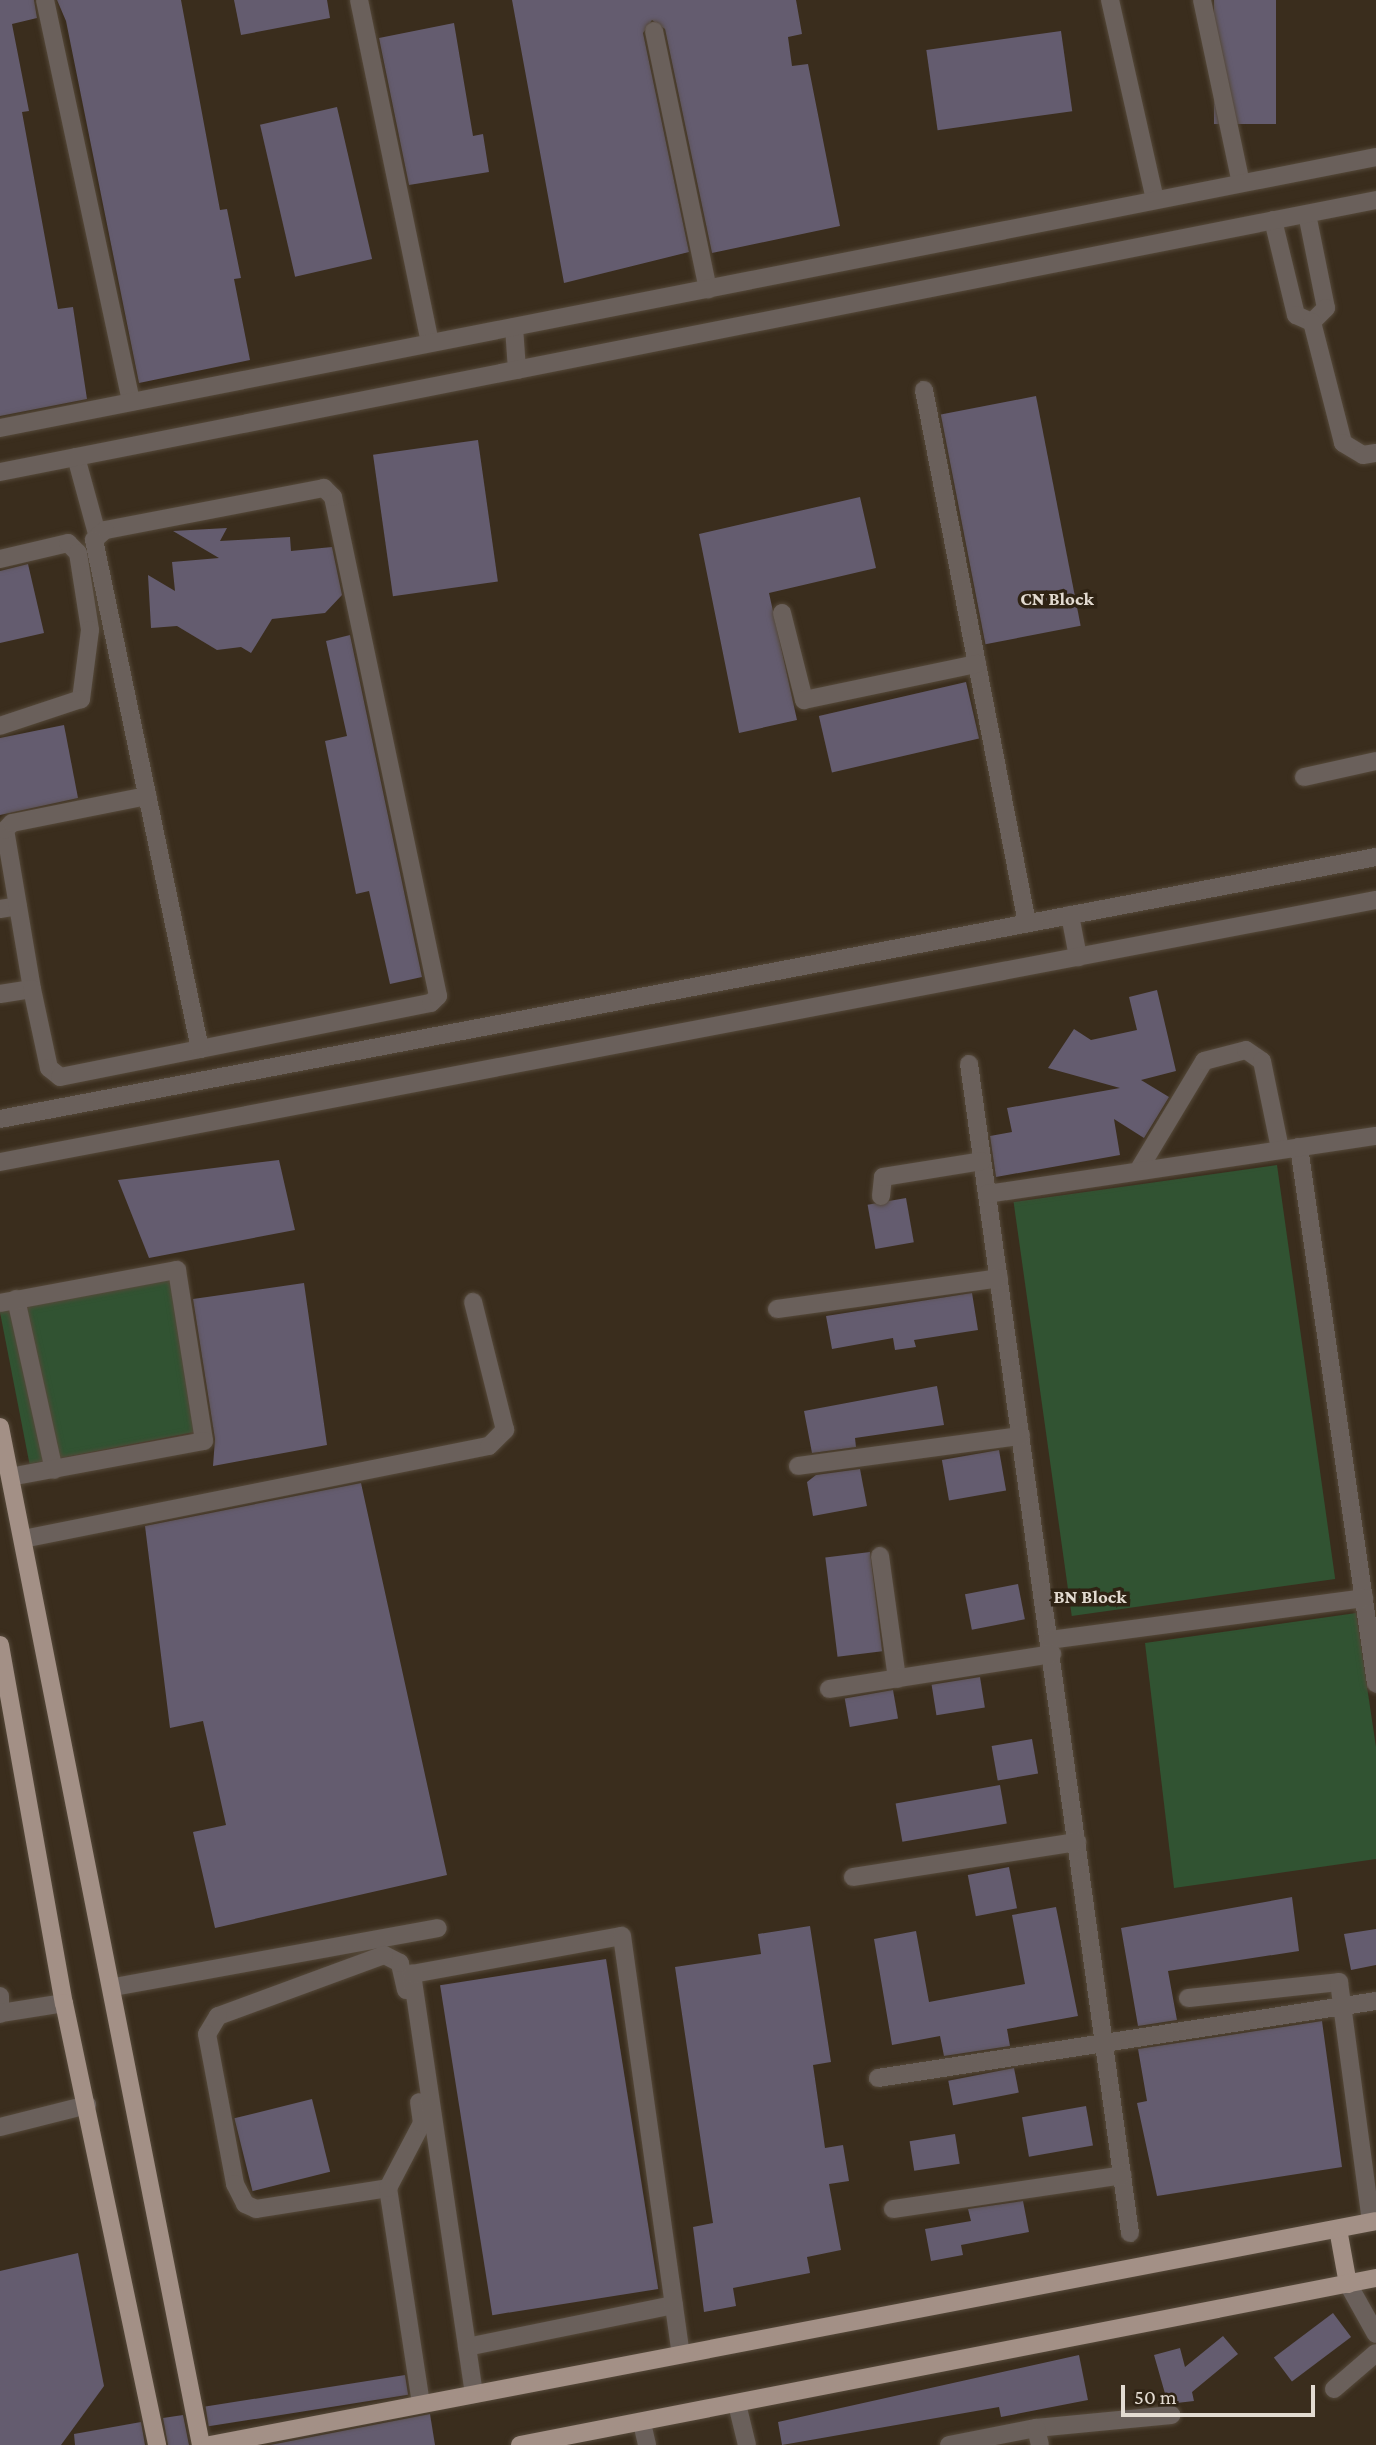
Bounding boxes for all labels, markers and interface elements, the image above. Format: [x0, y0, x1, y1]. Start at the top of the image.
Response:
district label: CN Block [1020, 588, 1094, 610]
district label: BN Block [1053, 1586, 1127, 1608]
scale bar [1124, 2372, 1318, 2416]
text: 50 m [1134, 2385, 1177, 2409]

